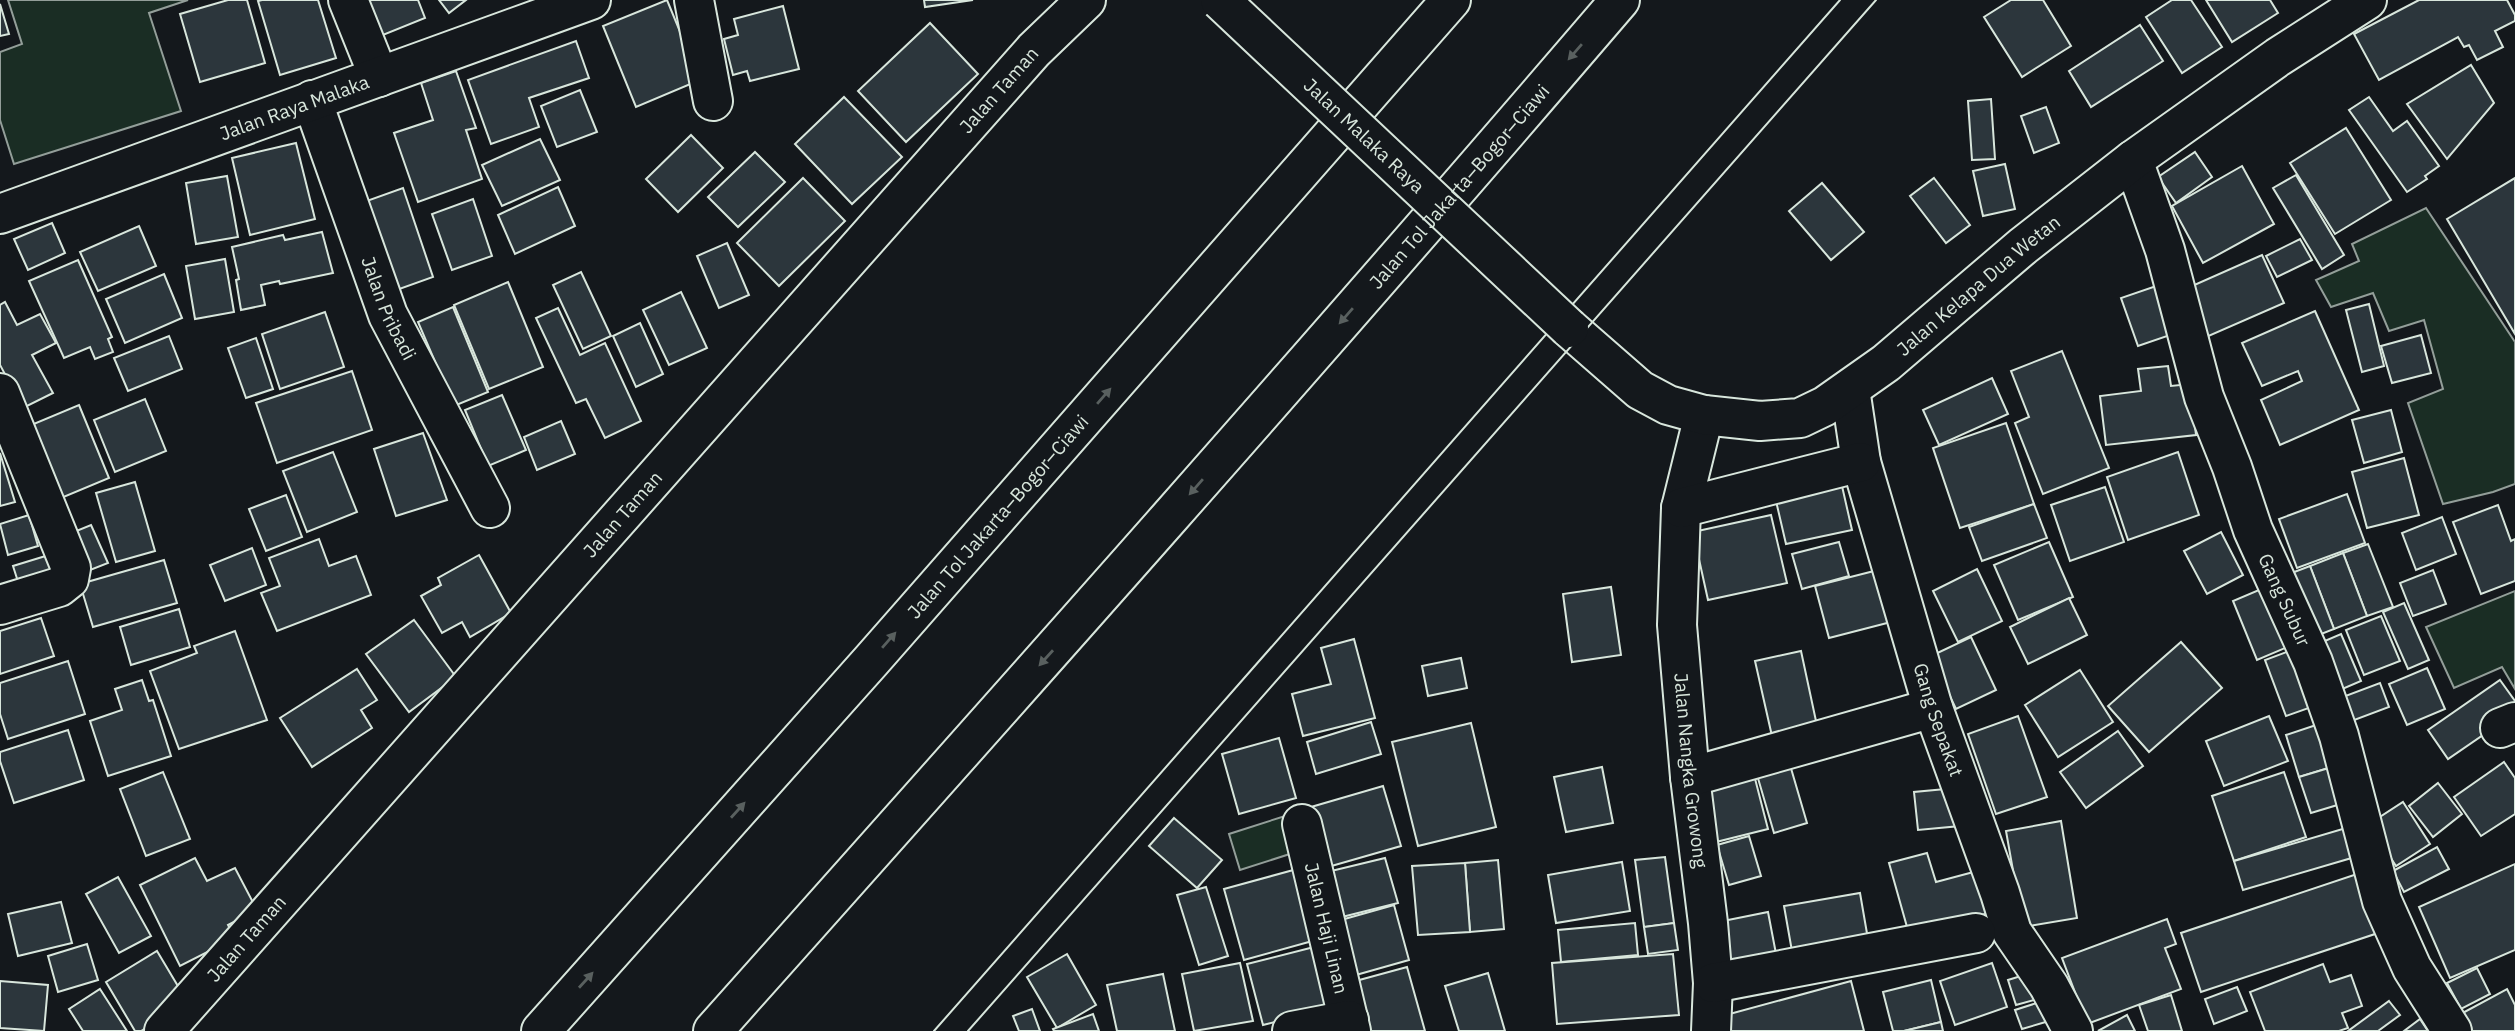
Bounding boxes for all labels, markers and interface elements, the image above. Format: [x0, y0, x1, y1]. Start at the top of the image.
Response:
street label: Jalan Taman [954, 42, 1043, 138]
one-way arrow [1567, 43, 1583, 61]
street label: Jalan Raya Malaka [216, 69, 372, 146]
street label: Jalan Malaka Raya [1299, 73, 1430, 198]
street label: Jalan Tol Jakarta–Bogor–Ciawi [1364, 79, 1554, 294]
street label: Jalan Kelapa Dua Wetan [1892, 210, 2065, 361]
street label: Jalan Pribadi [356, 253, 422, 364]
one-way arrow [1339, 308, 1354, 325]
one-way arrow [1096, 387, 1112, 405]
street label: Jalan Tol Jakarta–Bogor–Ciawi [902, 410, 1094, 623]
street label: Jalan Taman [578, 466, 667, 562]
one-way arrow [1188, 478, 1204, 496]
street label: Gang Subur [2253, 550, 2316, 650]
one-way arrow [881, 632, 896, 649]
one-way arrow [1038, 649, 1054, 667]
street label: Gang Sepakat [1909, 660, 1969, 780]
street label: Jalan Nangka Growong [1669, 672, 1713, 869]
one-way arrow [730, 801, 746, 819]
street label: Jalan Haji Linan [1300, 860, 1354, 996]
street label: Jalan Taman [202, 890, 291, 986]
one-way arrow [578, 972, 594, 989]

